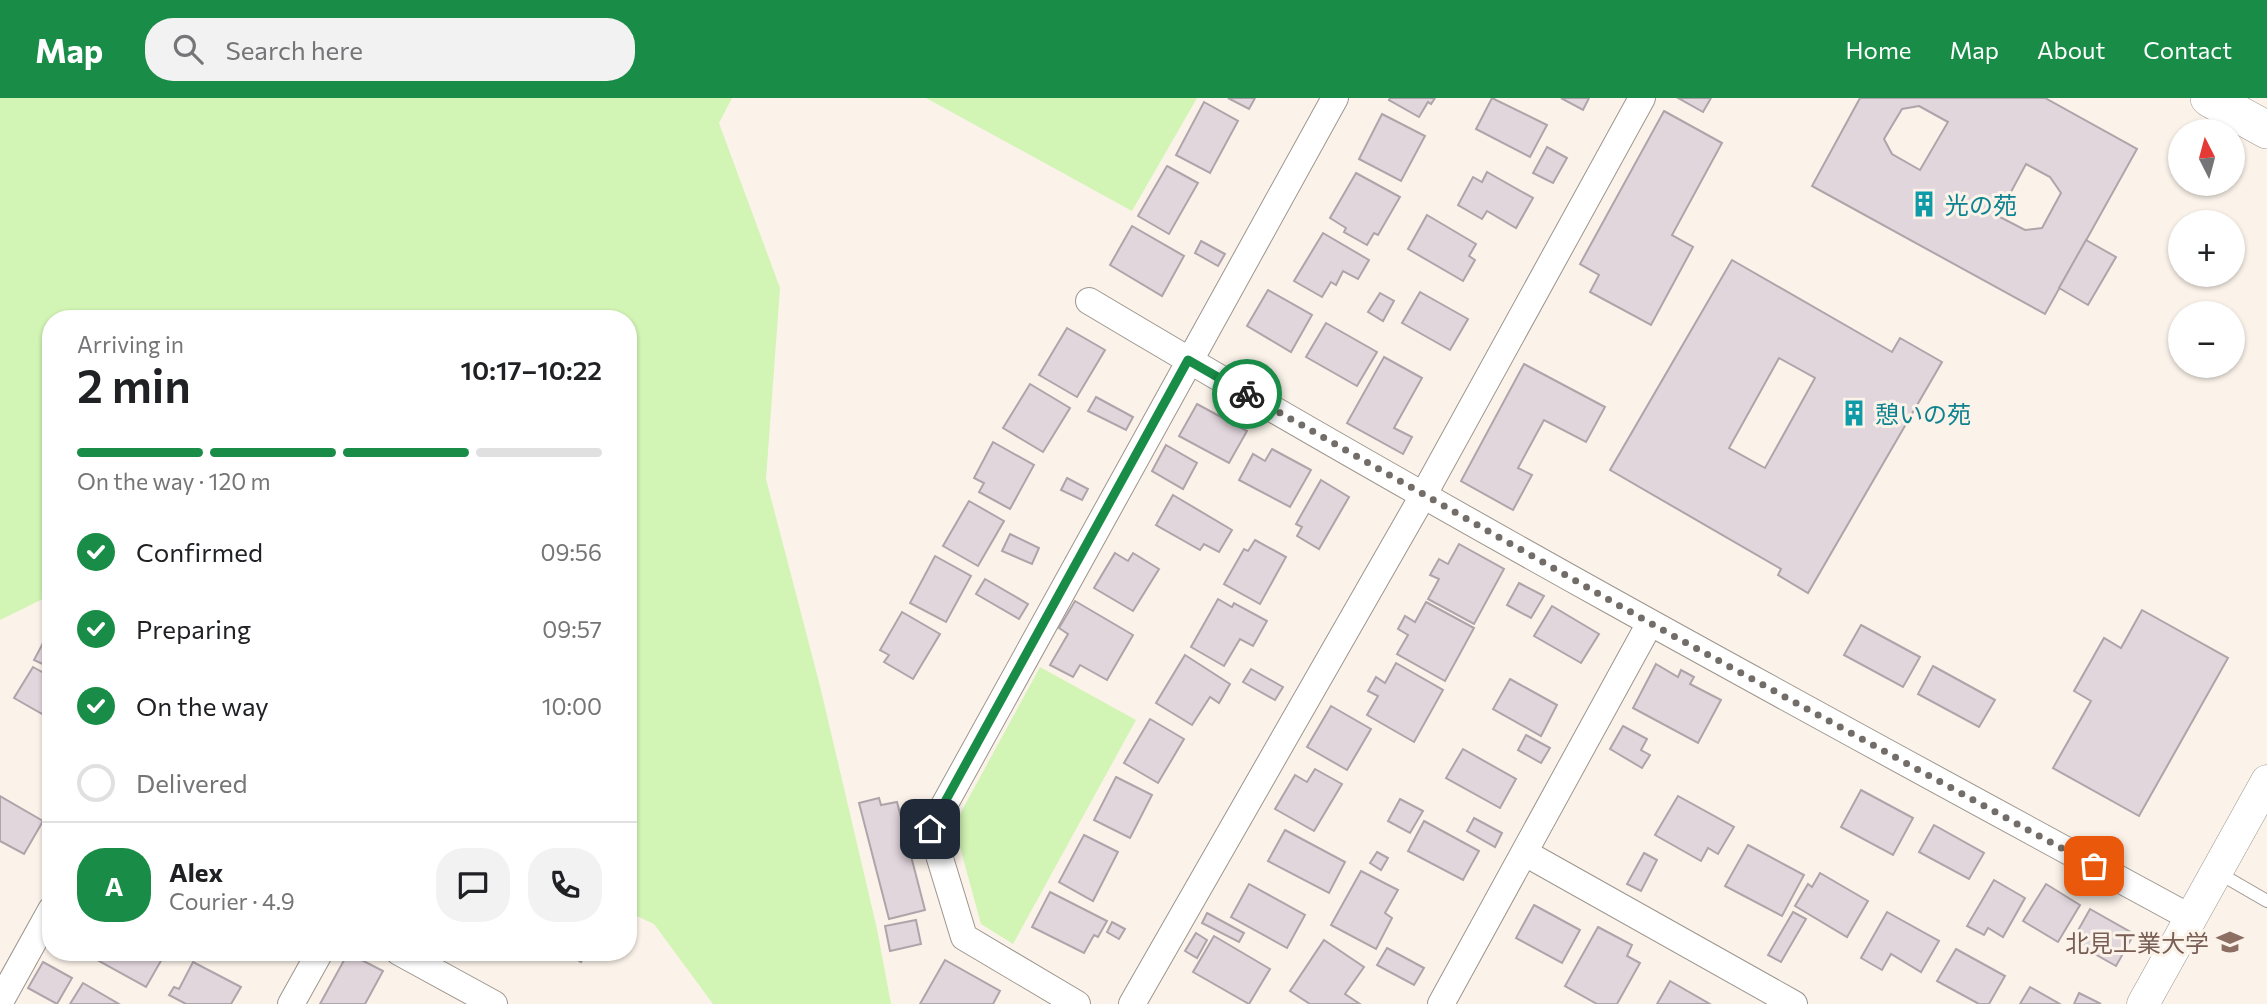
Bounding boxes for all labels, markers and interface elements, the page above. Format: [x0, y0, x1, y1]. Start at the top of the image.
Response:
search box [145, 18, 635, 81]
text: Map [35, 29, 103, 70]
icon: search [169, 30, 207, 68]
text: Search here [225, 34, 363, 65]
text: Home [1846, 35, 1912, 64]
text: Map [1950, 35, 1999, 64]
text: About [2037, 35, 2105, 64]
text: Contact [2143, 35, 2232, 64]
north arrow [2168, 119, 2245, 196]
map controls [2168, 119, 2245, 378]
building icon: 光の苑 [1909, 189, 1939, 219]
place label: 光の苑 [1945, 190, 2017, 219]
button: + [2168, 210, 2245, 287]
button: − [2168, 301, 2245, 378]
text: Arriving in [77, 330, 184, 358]
text: 10:17–10:22 [461, 354, 602, 385]
text: 2 min [77, 356, 191, 412]
courier [1212, 359, 1282, 429]
icon: bike [1228, 375, 1266, 413]
building icon: 憩いの苑 [1839, 398, 1869, 428]
place label: 憩いの苑 [1875, 399, 1971, 428]
text: On the way · 120 m [77, 467, 271, 495]
icon: check [77, 533, 115, 571]
text: Confirmed [136, 536, 263, 567]
text: 09:56 [540, 538, 602, 566]
icon: check [77, 610, 115, 648]
text: Preparing [136, 613, 251, 644]
text: 09:57 [542, 615, 602, 643]
icon: check [77, 687, 115, 725]
text: On the way [136, 690, 269, 721]
text: 10:00 [542, 692, 602, 720]
text: Delivered [136, 767, 247, 798]
pin [900, 799, 960, 859]
icon: home [911, 810, 949, 848]
pin [2064, 836, 2124, 896]
icon: bag [2075, 847, 2113, 885]
button: chat [436, 848, 510, 922]
button: phone [528, 848, 602, 922]
text: Alex [169, 856, 223, 887]
text: A [105, 870, 123, 901]
text: Courier · 4.9 [169, 887, 295, 915]
school or university icon: 北見工業大学 [2215, 927, 2245, 957]
place label: 北見工業大学 [2065, 928, 2209, 957]

